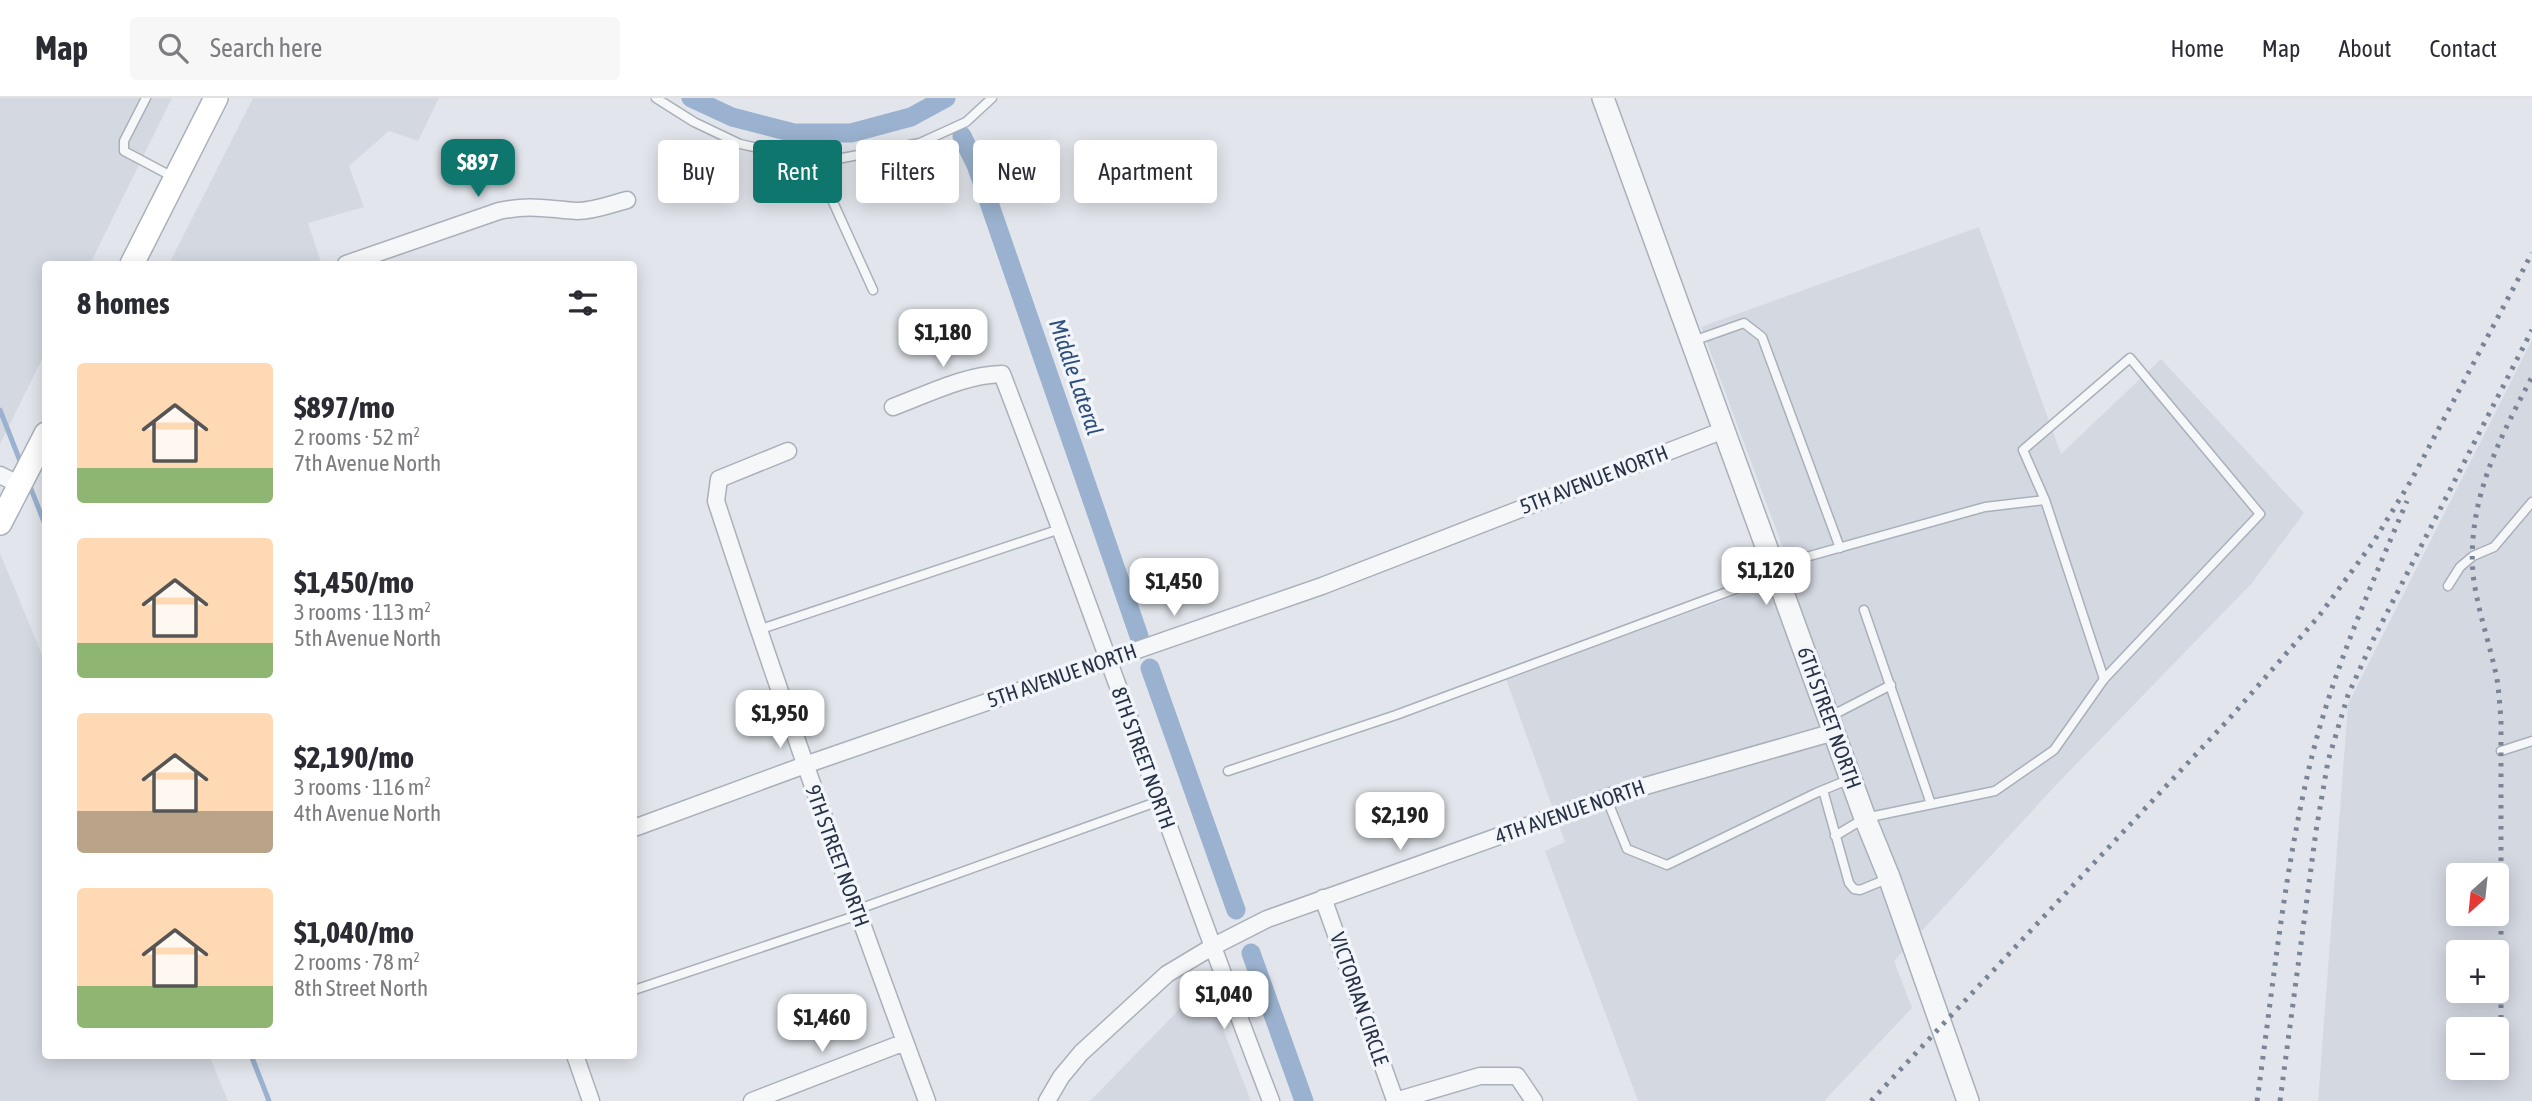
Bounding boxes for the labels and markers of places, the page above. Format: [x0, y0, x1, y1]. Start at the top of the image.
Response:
pin: $897 [437, 140, 519, 199]
pin: $1,180 [886, 310, 1000, 369]
pin: $1,120 [1709, 547, 1823, 607]
pin: $1,450 [1117, 559, 1231, 618]
pin: $1,950 [723, 690, 837, 750]
pin: $2,190 [1343, 792, 1457, 852]
pin: $1,040 [1167, 972, 1281, 1031]
pin: $1,460 [765, 995, 879, 1054]

